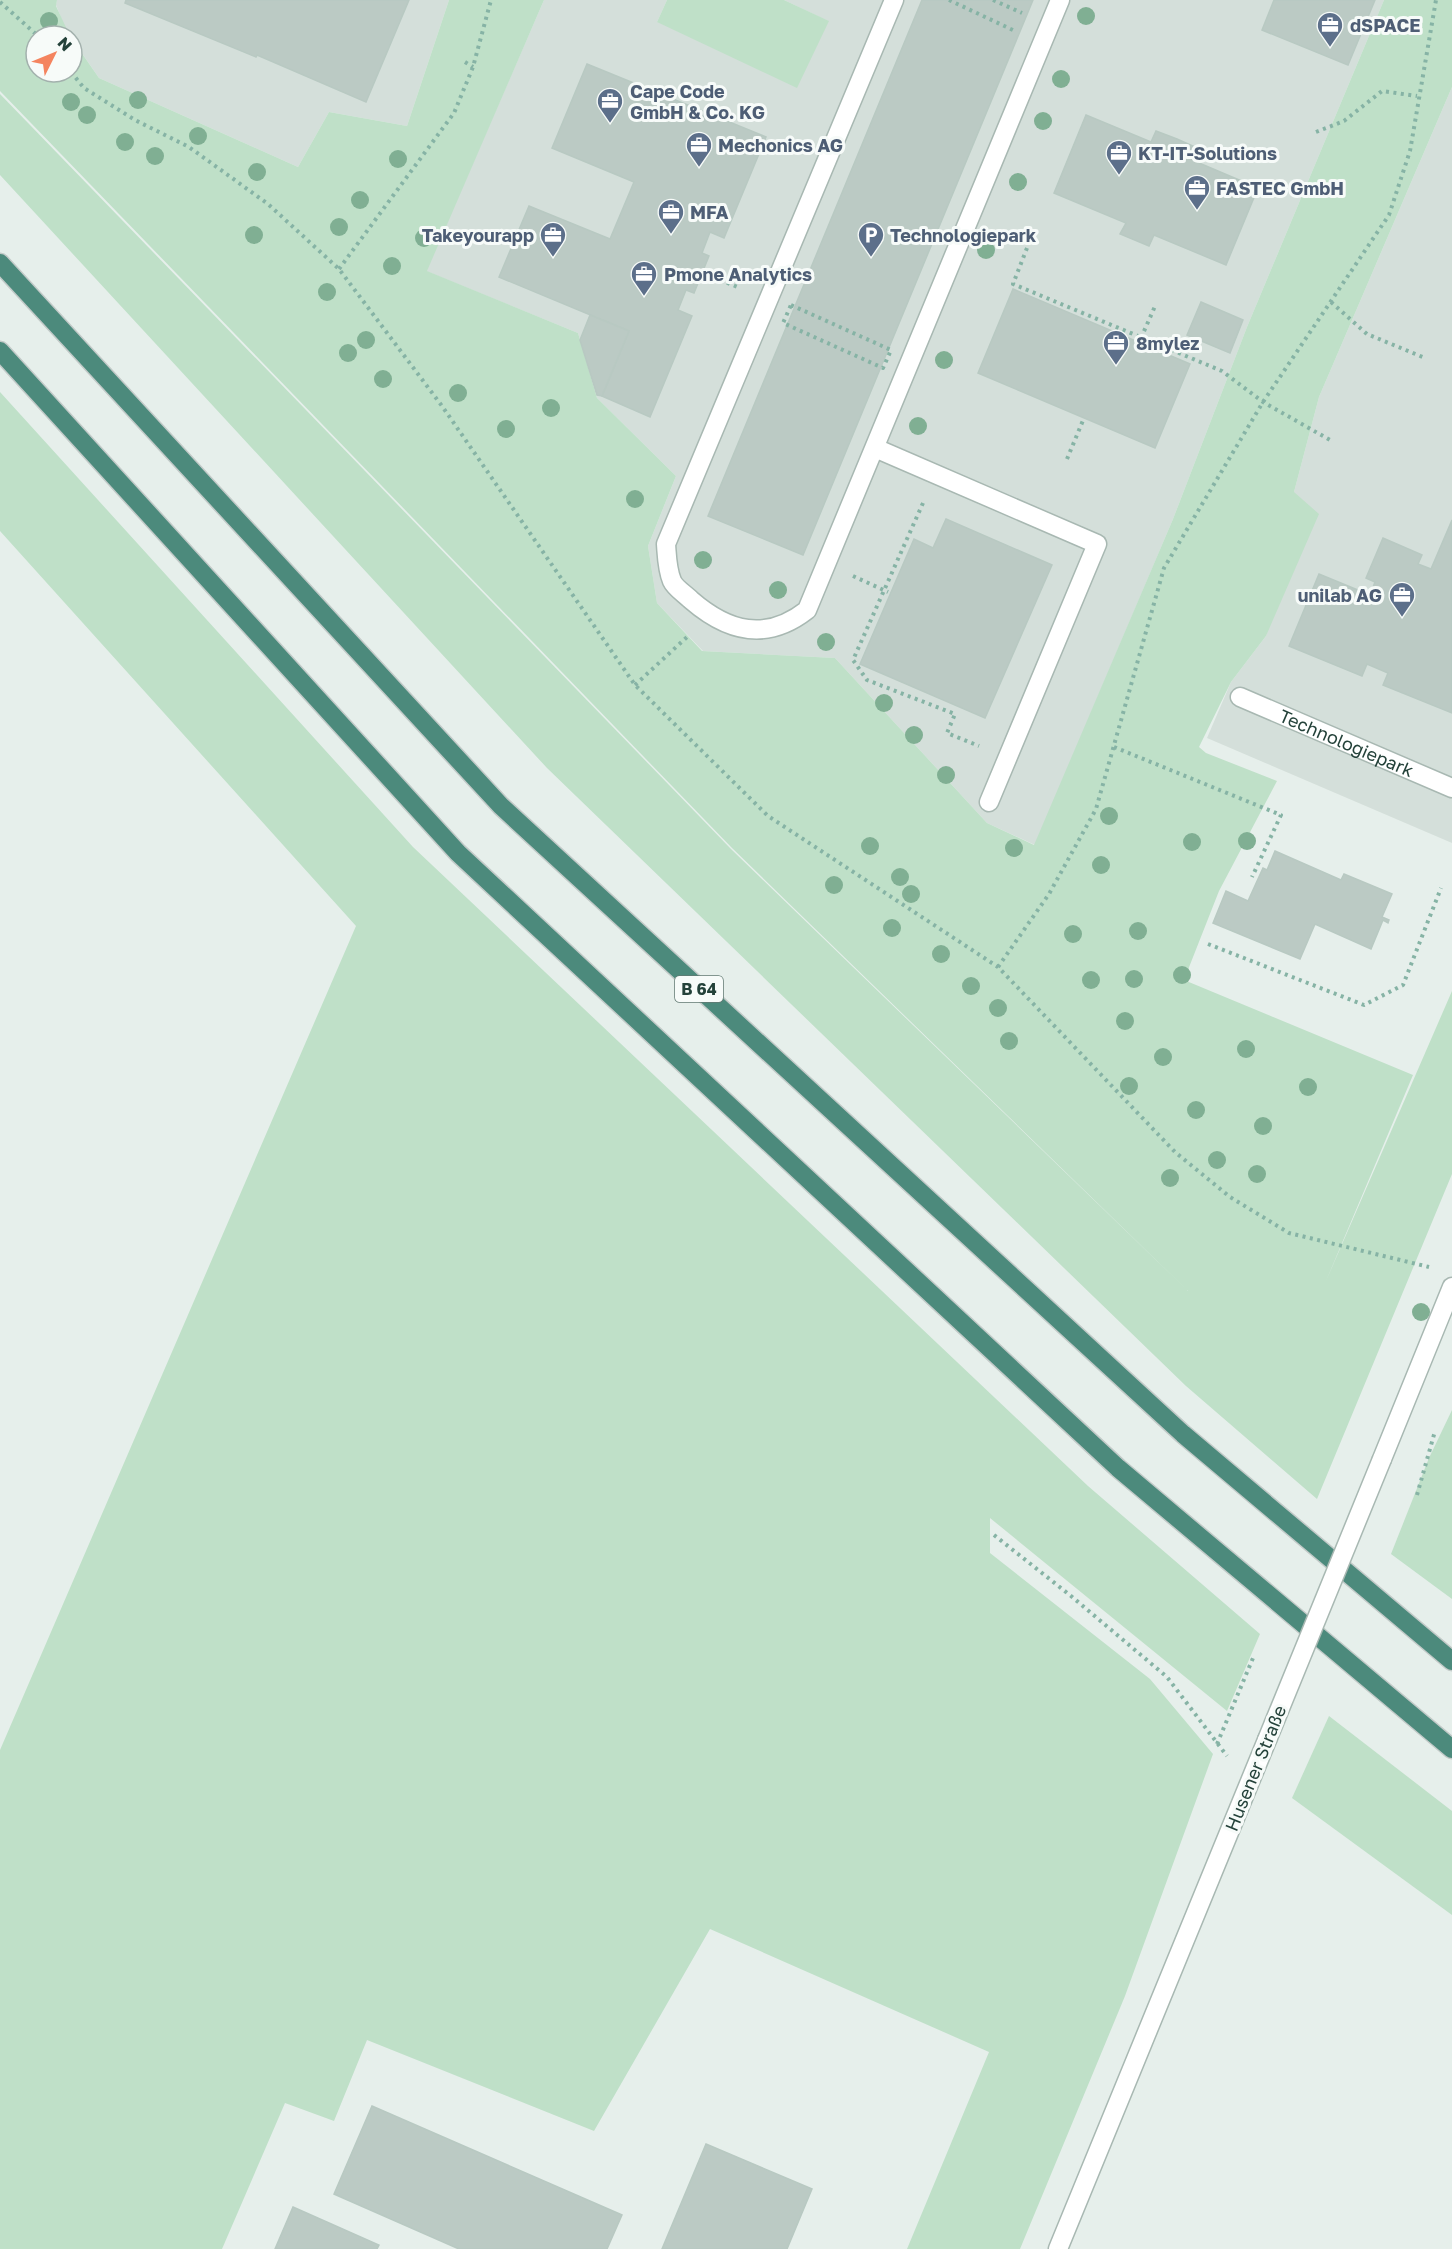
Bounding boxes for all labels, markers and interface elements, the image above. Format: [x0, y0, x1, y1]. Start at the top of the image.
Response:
office icon: dSPACE [1315, 10, 1345, 48]
place label: dSPACE [1350, 14, 1420, 36]
north arrow [24, 24, 84, 84]
text: N [54, 32, 76, 55]
place label: Cape Code GmbH & Co. KG [630, 80, 765, 123]
office icon: Cape Code GmbH & Co. KG [595, 86, 625, 124]
office icon: Mechonics AG [684, 130, 714, 168]
place label: Mechonics AG [718, 134, 843, 156]
office icon: KT-IT-Solutions [1104, 138, 1134, 176]
place label: KT-IT-Solutions [1138, 142, 1277, 164]
office icon: FASTEC GmbH [1182, 173, 1212, 211]
place label: FASTEC GmbH [1216, 177, 1344, 199]
office icon: MFA [656, 197, 686, 235]
place label: MFA [690, 201, 729, 223]
office icon: Takeyourapp [538, 220, 568, 258]
parking icon: Technologiepark [856, 220, 886, 258]
place label: Takeyourapp [422, 224, 534, 246]
place label: Technologiepark [890, 224, 1037, 246]
office icon: Pmone Analytics [629, 259, 659, 297]
place label: Pmone Analytics [664, 263, 812, 285]
office icon: 8mylez [1101, 328, 1131, 366]
place label: 8mylez [1136, 332, 1199, 354]
office icon: unilab AG [1387, 580, 1417, 618]
place label: unilab AG [1298, 584, 1382, 606]
street label: Technologiepark [1276, 704, 1417, 781]
road number: B 64 [675, 976, 723, 1002]
street label: Husener Straße [1220, 1702, 1290, 1834]

